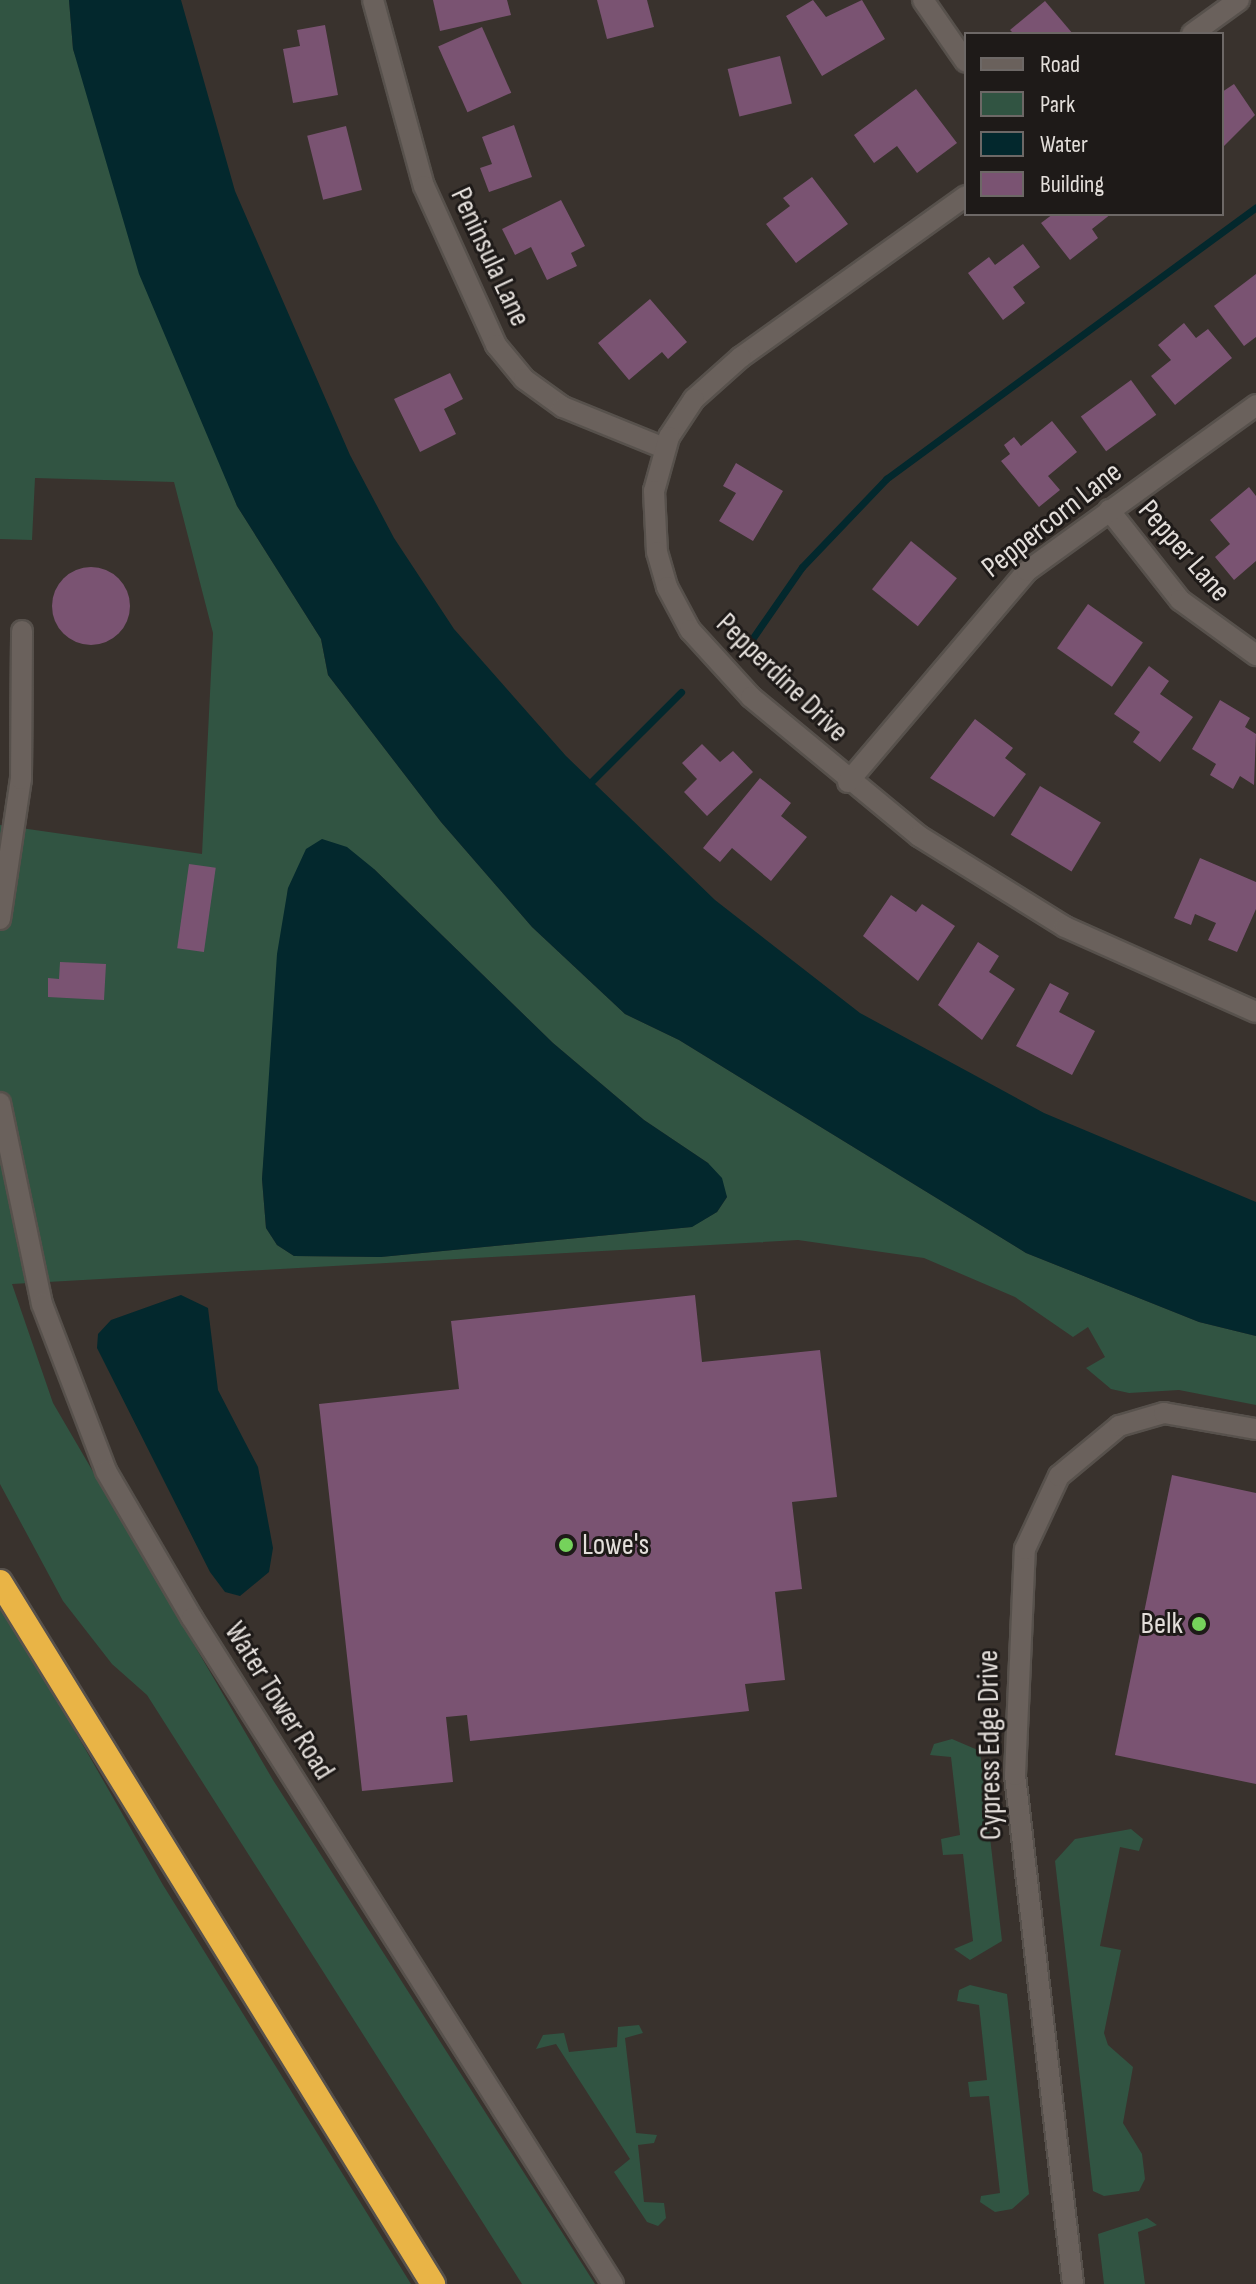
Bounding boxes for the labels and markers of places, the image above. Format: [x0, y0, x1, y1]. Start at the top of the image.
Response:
place label: Lowe's [582, 1527, 649, 1563]
marker: Lowe's [557, 1536, 575, 1554]
place label: Belk [1141, 1606, 1183, 1642]
marker: Belk [1190, 1615, 1208, 1633]

